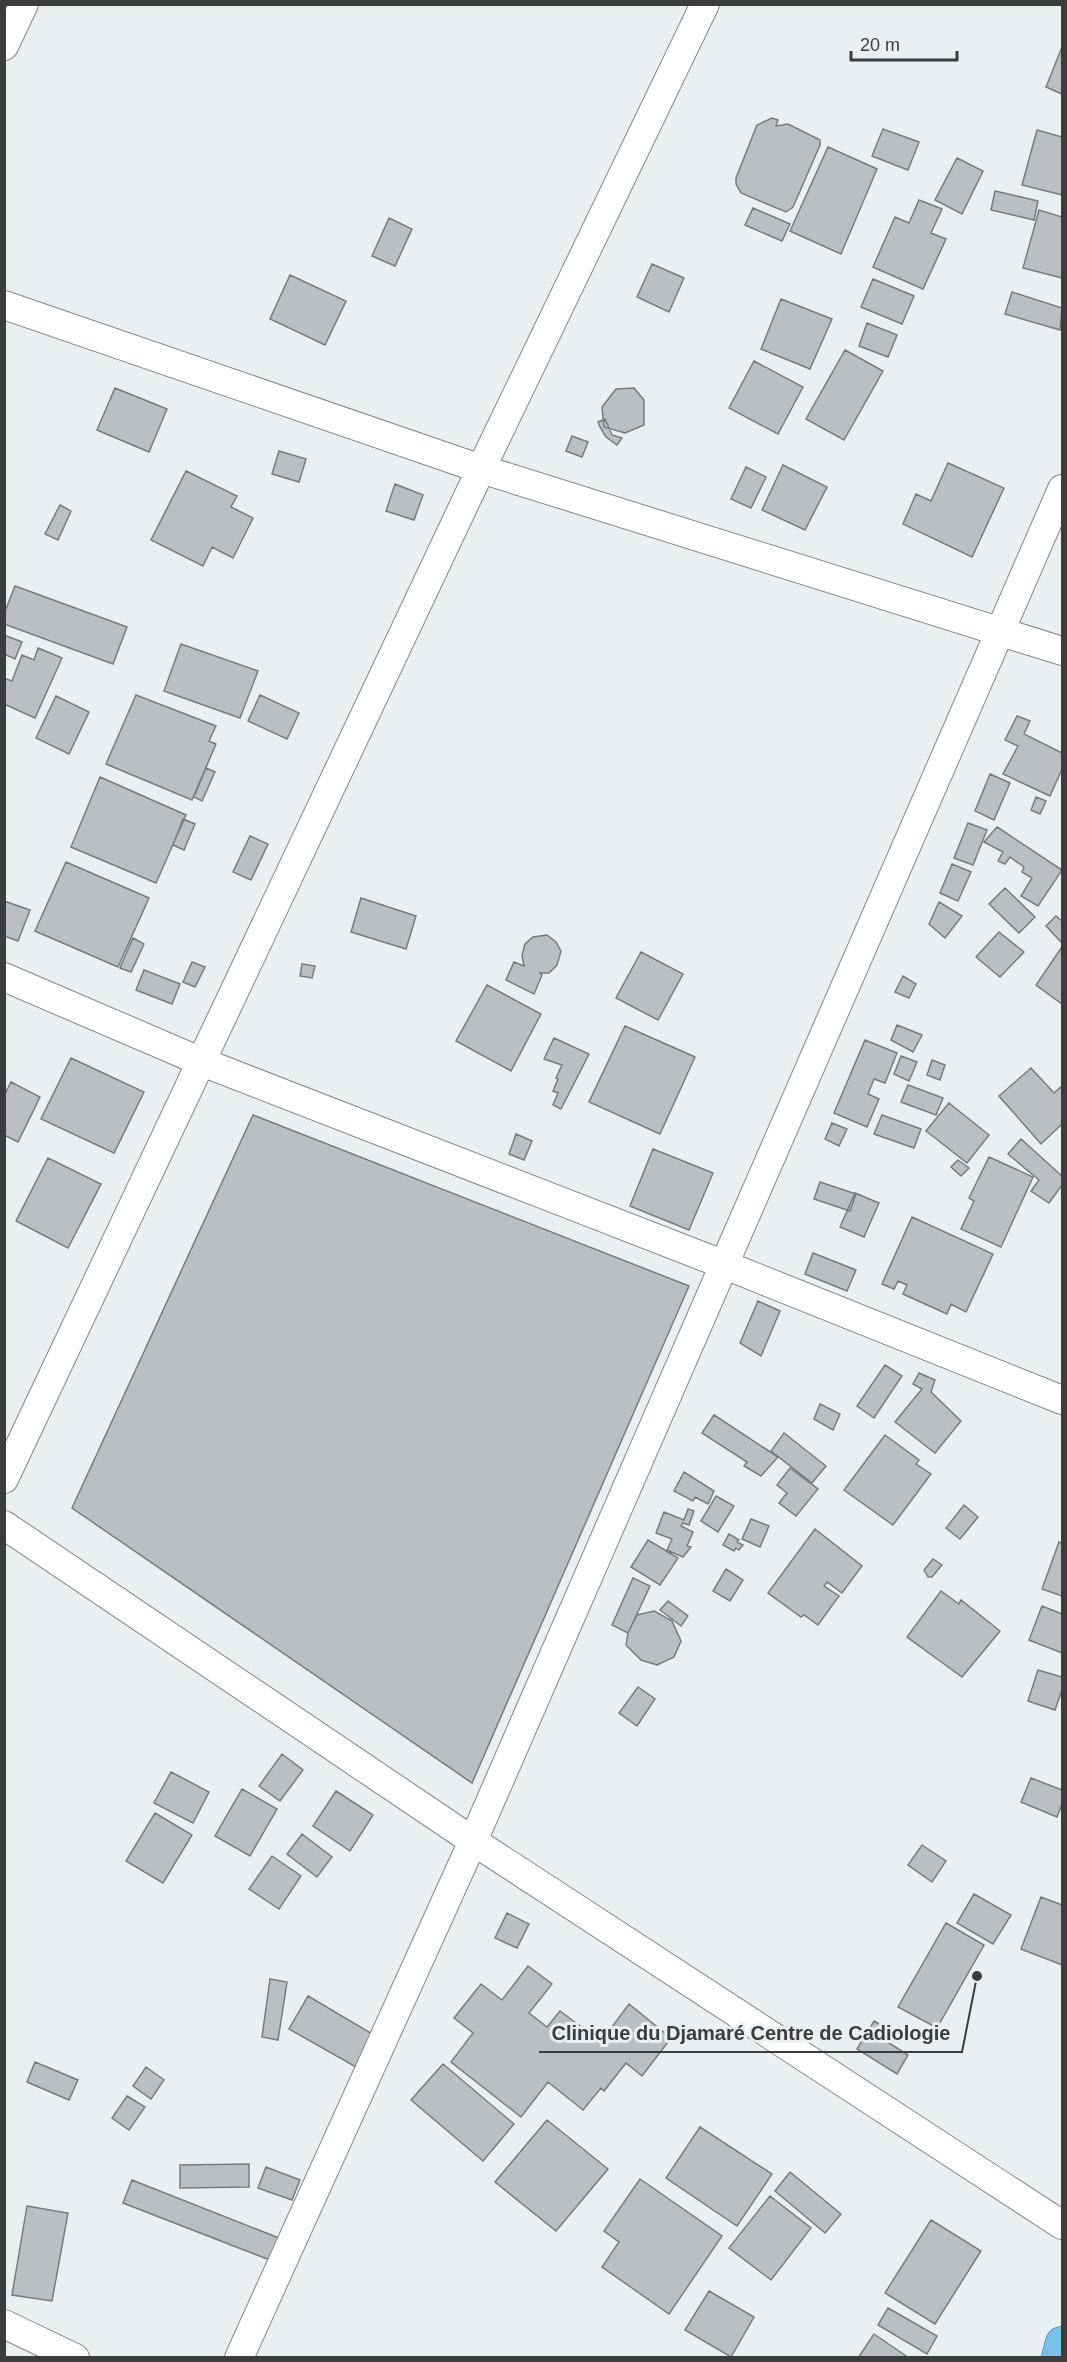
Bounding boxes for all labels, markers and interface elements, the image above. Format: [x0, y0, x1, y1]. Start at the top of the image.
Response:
scale bar [851, 24, 958, 62]
text: 20 m [860, 35, 900, 55]
callout: Clinique du Djamaré Centre de Cadiologie [539, 2014, 962, 2052]
text: Clinique du Djamaré Centre de Cadiologie [552, 2022, 950, 2044]

